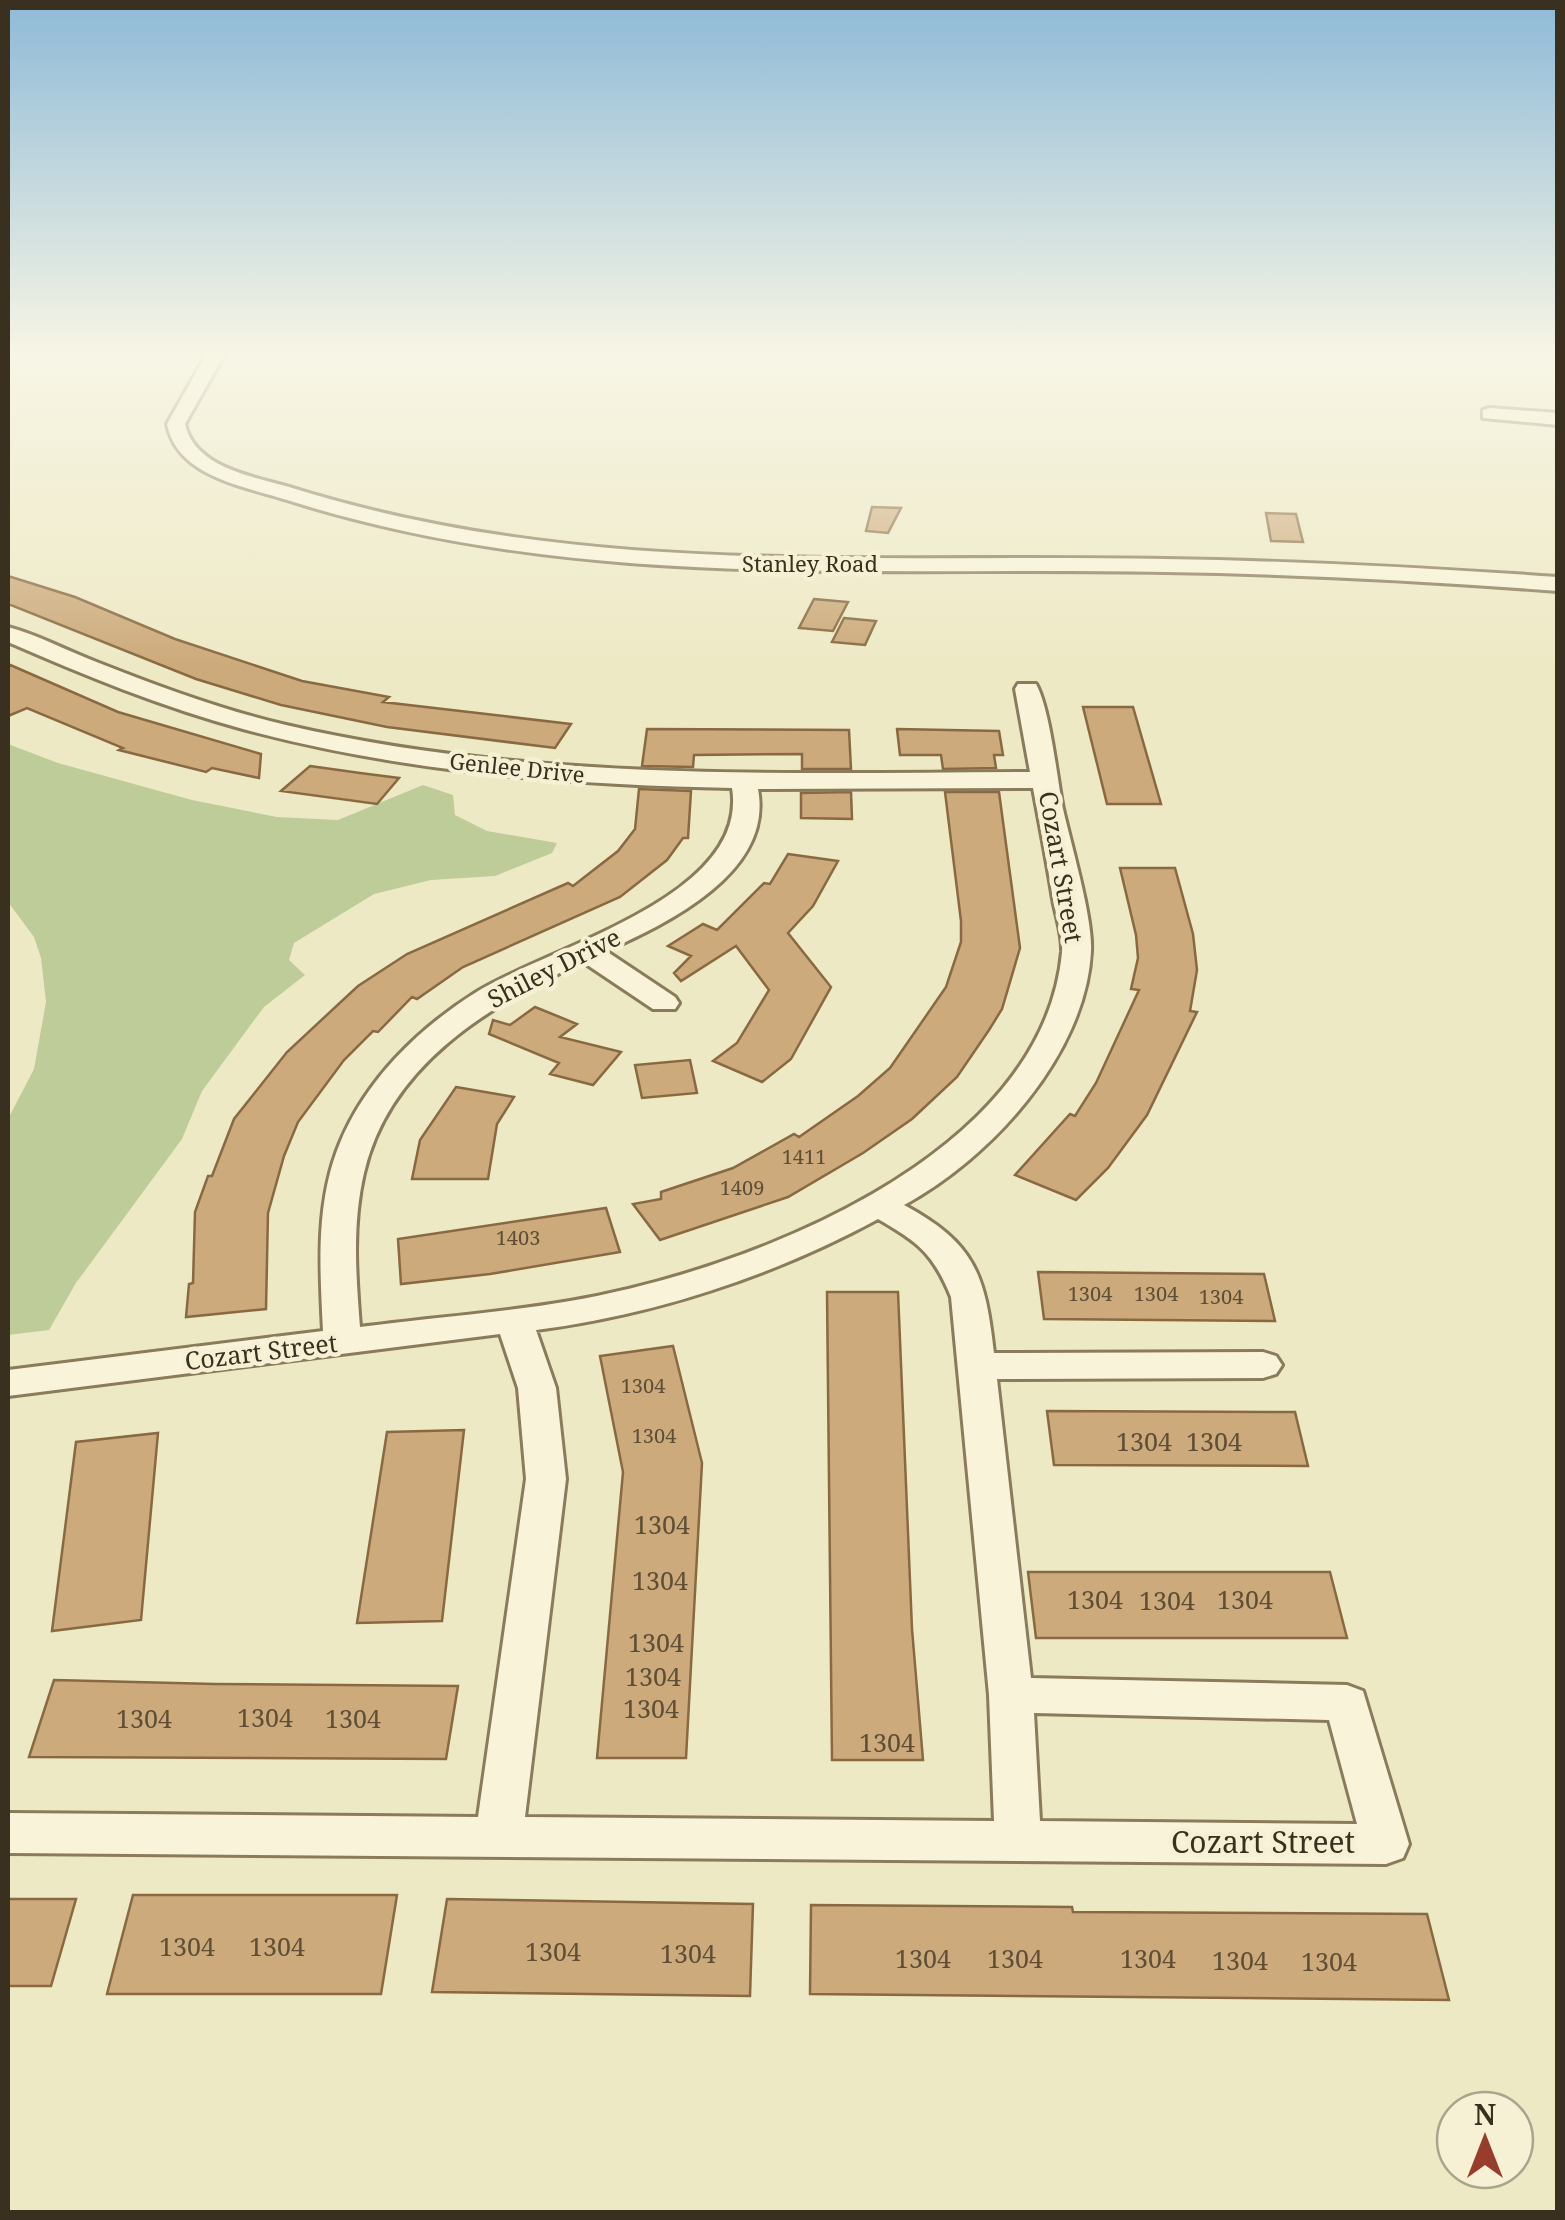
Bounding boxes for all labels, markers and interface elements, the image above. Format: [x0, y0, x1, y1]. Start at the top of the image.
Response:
street label: Stanley Road [742, 548, 879, 578]
street label: Genlee Drive [448, 745, 586, 789]
street label: Cozart Street [1032, 788, 1092, 946]
street label: Shiley Drive [481, 919, 626, 1015]
house number: 1411 [782, 1143, 826, 1170]
house number: 1409 [720, 1174, 764, 1201]
house number: 1403 [496, 1224, 540, 1251]
house number: 1304 [1068, 1280, 1112, 1307]
house number: 1304 [1134, 1280, 1178, 1307]
house number: 1304 [1199, 1283, 1243, 1310]
street label: Cozart Street [183, 1325, 339, 1377]
house number: 1304 [621, 1372, 665, 1399]
house number: 1304 [632, 1422, 676, 1449]
house number: 1304 [1116, 1424, 1172, 1458]
house number: 1304 [1186, 1424, 1242, 1458]
house number: 1304 [634, 1507, 690, 1541]
house number: 1304 [632, 1563, 688, 1597]
house number: 1304 [1067, 1582, 1123, 1616]
house number: 1304 [1217, 1582, 1273, 1616]
house number: 1304 [1139, 1583, 1195, 1617]
house number: 1304 [628, 1625, 684, 1659]
house number: 1304 [625, 1659, 681, 1693]
house number: 1304 [623, 1691, 679, 1725]
house number: 1304 [237, 1700, 293, 1734]
house number: 1304 [116, 1701, 172, 1735]
house number: 1304 [325, 1701, 381, 1735]
house number: 1304 [859, 1725, 915, 1759]
street label: Cozart Street [1171, 1821, 1355, 1862]
house number: 1304 [159, 1929, 215, 1963]
house number: 1304 [249, 1929, 305, 1963]
house number: 1304 [525, 1934, 581, 1968]
house number: 1304 [660, 1936, 716, 1970]
house number: 1304 [895, 1941, 951, 1975]
house number: 1304 [987, 1941, 1043, 1975]
house number: 1304 [1120, 1941, 1176, 1975]
house number: 1304 [1212, 1943, 1268, 1977]
house number: 1304 [1301, 1944, 1357, 1978]
north arrow [1435, 2090, 1535, 2190]
text: N [1474, 2095, 1496, 2133]

